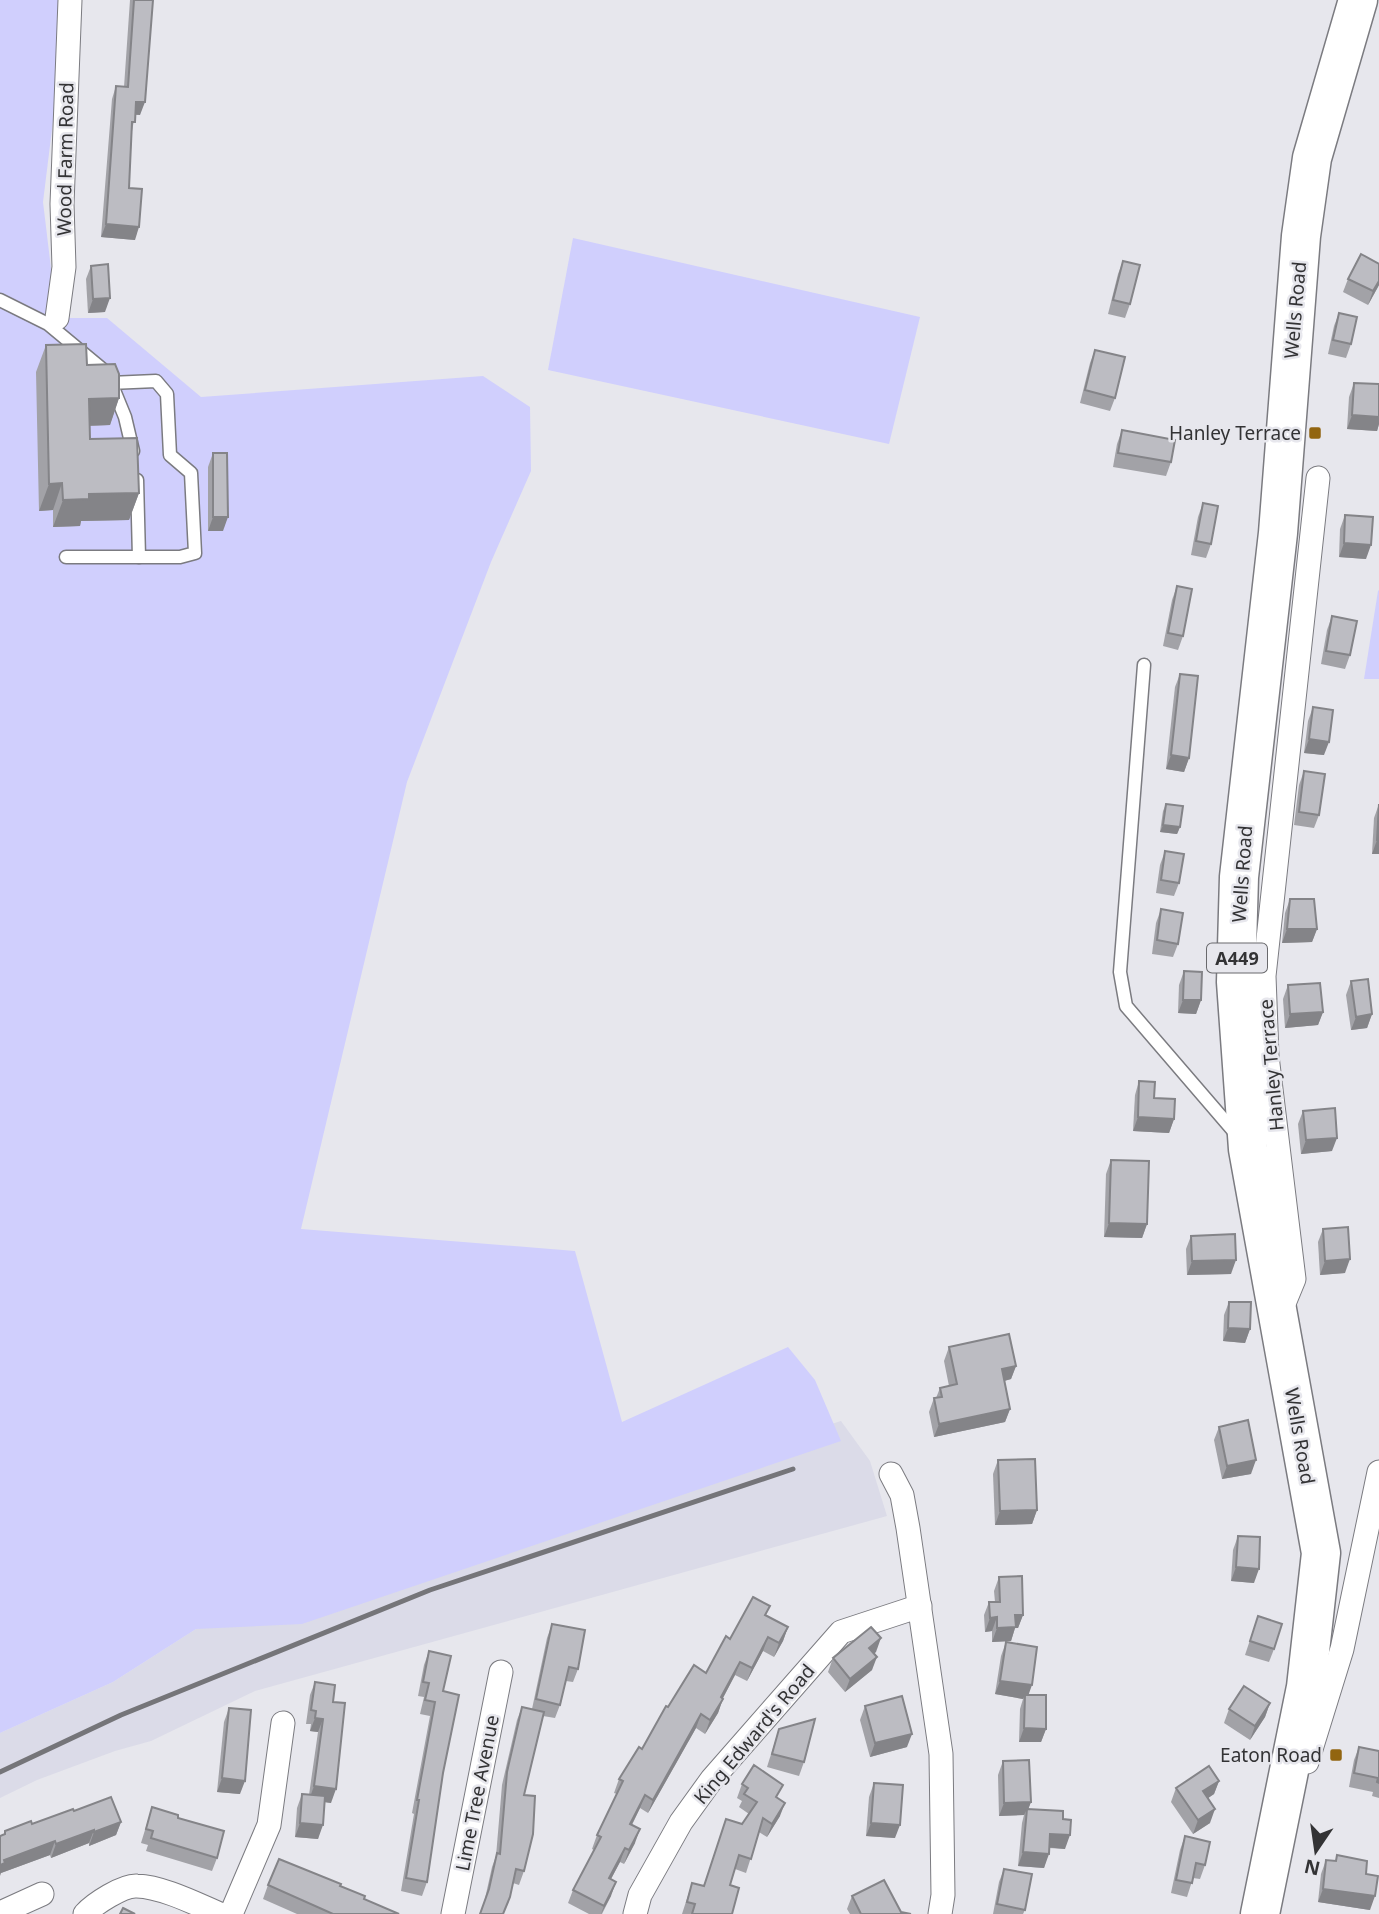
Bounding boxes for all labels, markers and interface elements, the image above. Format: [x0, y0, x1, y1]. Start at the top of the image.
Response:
street label: Wood Farm Road [51, 82, 79, 236]
street label: Wells Road [1278, 260, 1312, 360]
place label: Hanley Terrace [1169, 420, 1301, 446]
marker: Hanley Terrace [1307, 425, 1323, 441]
street label: Wells Road [1226, 824, 1258, 924]
road number: A449 [1207, 944, 1267, 973]
street label: Hanley Terrace [1252, 998, 1290, 1132]
street label: Wells Road [1279, 1386, 1321, 1486]
street label: King Edward's Road [688, 1658, 820, 1810]
street label: Lime Tree Avenue [449, 1713, 505, 1873]
place label: Eaton Road [1220, 1742, 1322, 1768]
marker: Eaton Road [1328, 1747, 1344, 1763]
north arrow [1281, 1816, 1351, 1886]
text: N [1302, 1853, 1323, 1882]

